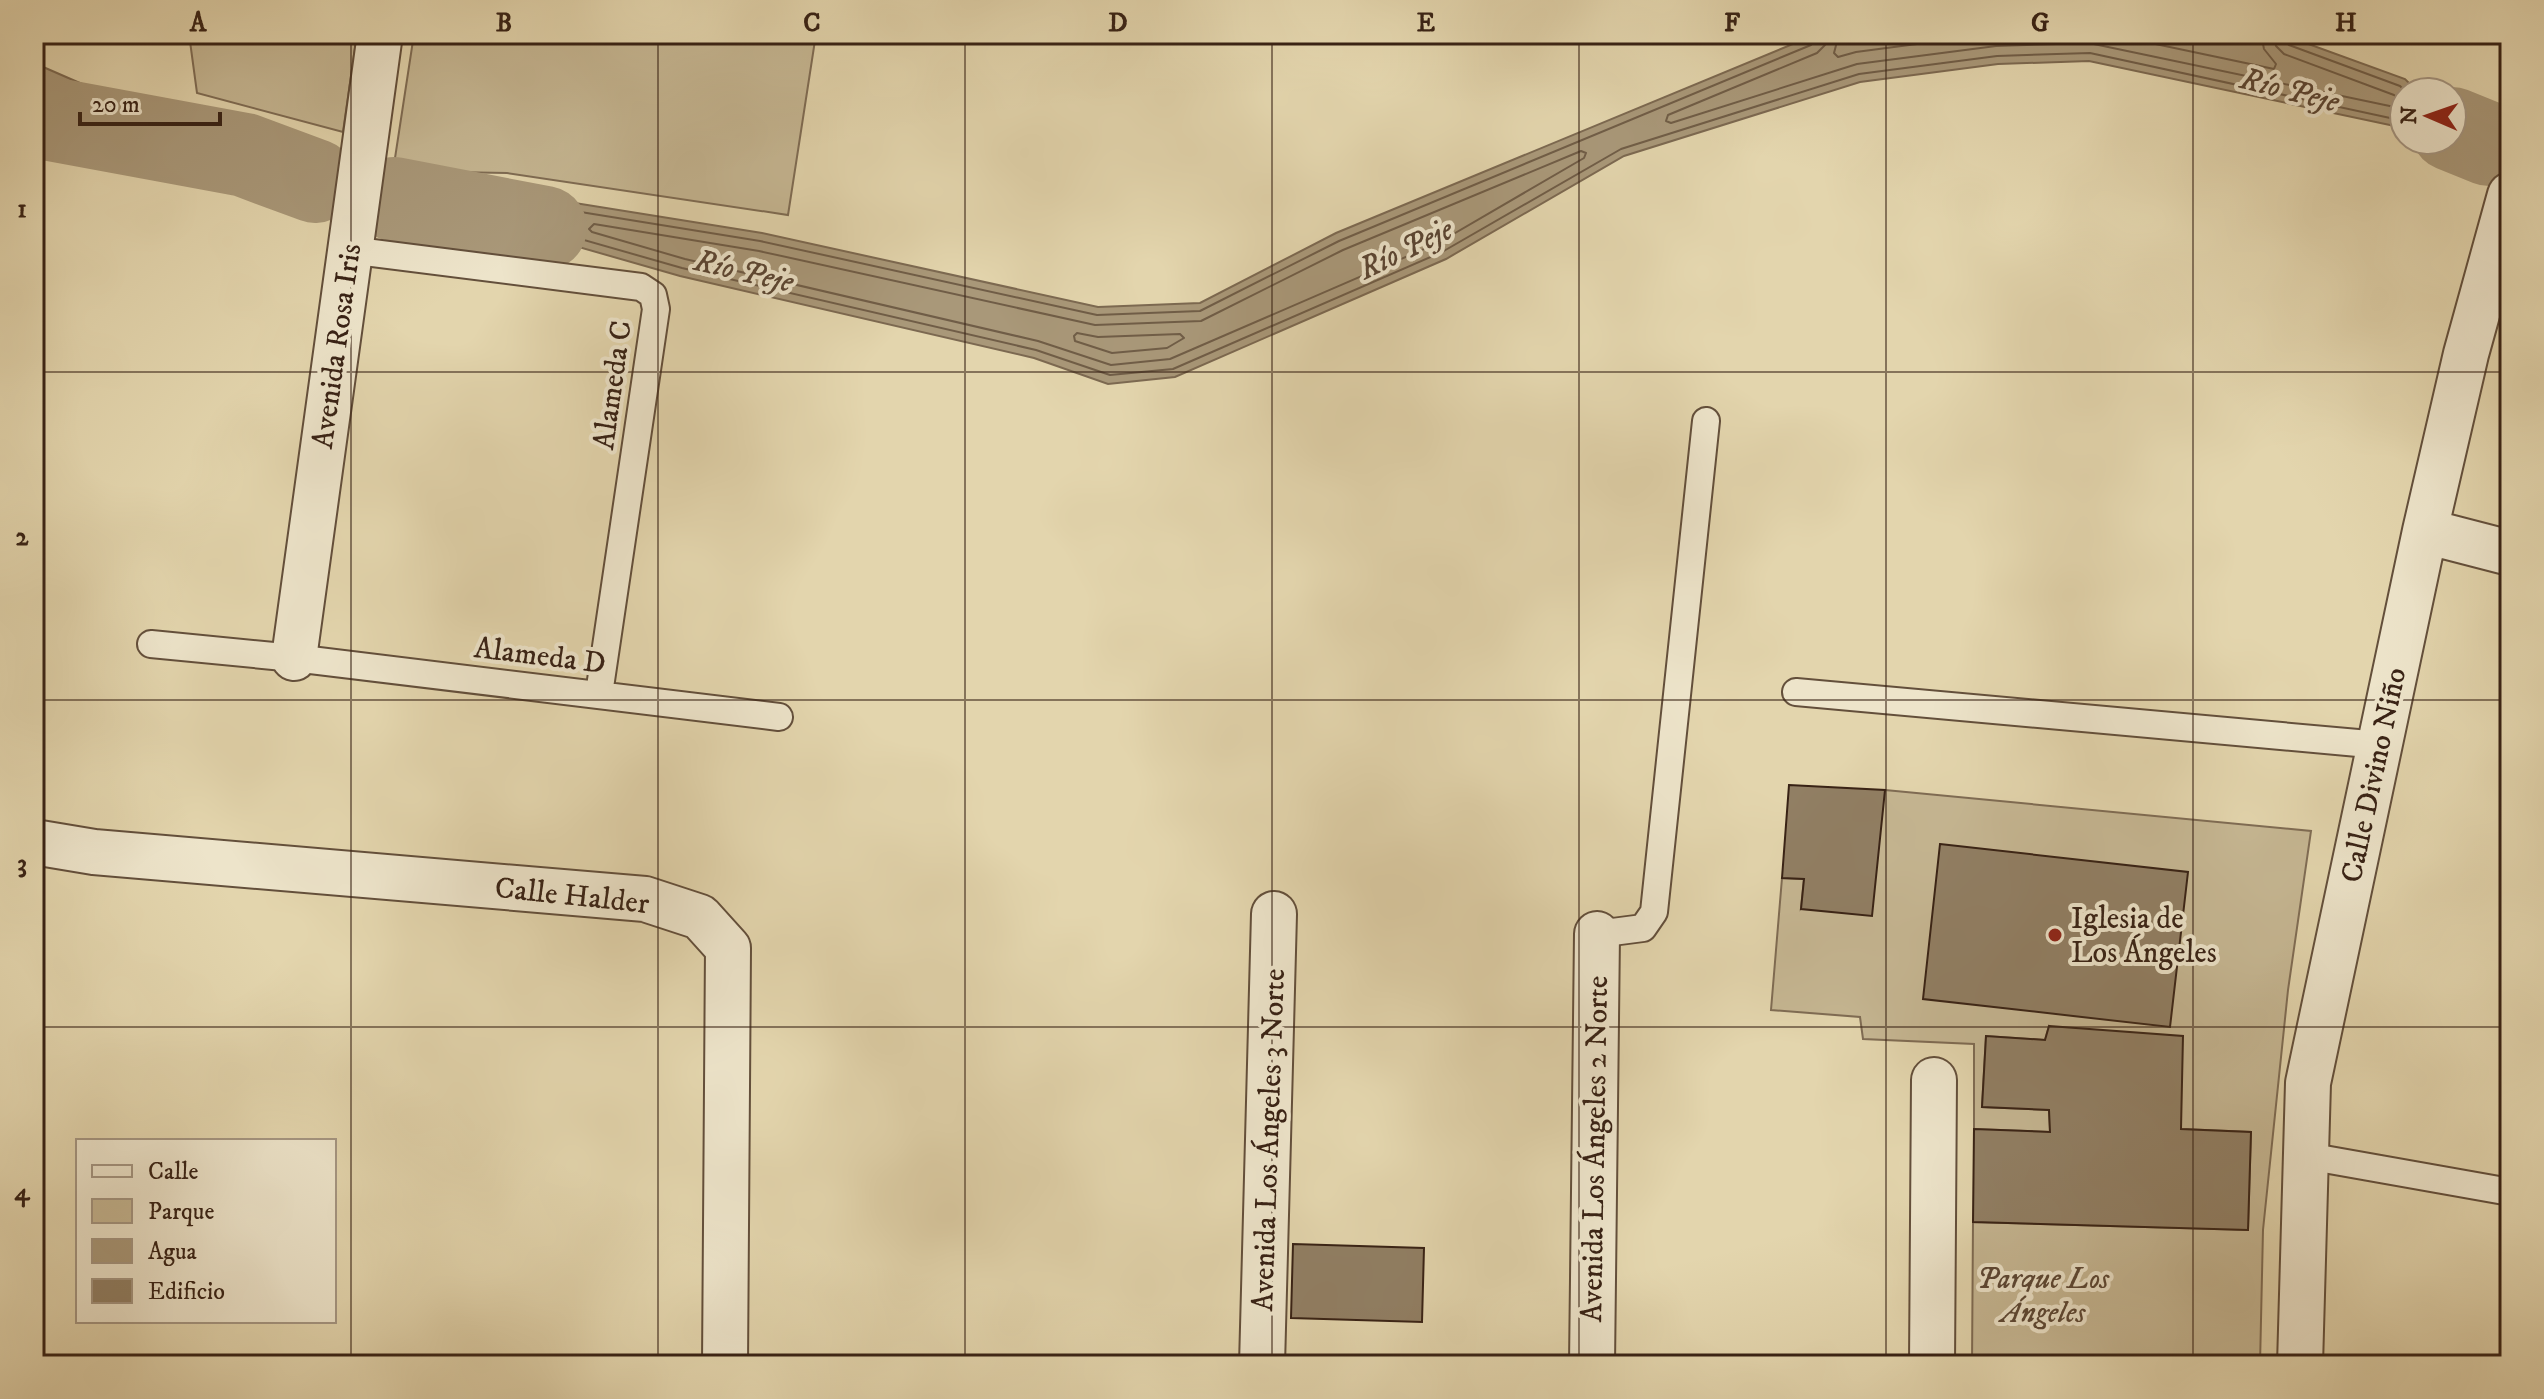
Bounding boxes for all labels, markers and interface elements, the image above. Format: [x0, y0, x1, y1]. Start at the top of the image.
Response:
text: A [189, 7, 208, 40]
text: B [496, 7, 512, 40]
text: C [803, 7, 821, 40]
text: D [1108, 7, 1128, 40]
text: E [1417, 7, 1435, 40]
text: F [1724, 7, 1741, 40]
text: G [2031, 7, 2049, 40]
text: H [2335, 7, 2357, 40]
water label: Río Peje [2235, 59, 2344, 123]
scale bar [80, 76, 220, 126]
north arrow [2388, 76, 2468, 156]
text: 20 m [92, 90, 140, 120]
text: N [2396, 106, 2423, 125]
text: 1 [17, 193, 27, 226]
water label: Río Peje [1351, 209, 1461, 290]
street label: Avenida Rosa Iris [305, 241, 370, 451]
water label: Río Peje [689, 241, 798, 303]
street label: Alameda C [586, 318, 641, 452]
text: 2 [16, 521, 30, 554]
street label: Alameda D [472, 630, 608, 683]
street label: Calle Divino Niño [2334, 664, 2415, 886]
text: 3 [17, 848, 27, 881]
street label: Calle Halder [493, 870, 651, 923]
place label: Iglesia de Los Ángeles [2071, 901, 2217, 972]
marker: Iglesia de Los Ángeles [2046, 926, 2064, 944]
street label: Avenida Los Ángeles 3 Norte [1243, 968, 1294, 1312]
street label: Avenida Los Ángeles 2 Norte [1572, 975, 1617, 1323]
legend [76, 1139, 336, 1323]
text: Calle [148, 1157, 198, 1187]
text: 4 [15, 1176, 31, 1209]
text: Parque [148, 1197, 214, 1227]
text: Agua [148, 1237, 198, 1267]
park label: Parque Los Ángeles [1977, 1261, 2110, 1332]
text: Edificio [148, 1277, 225, 1307]

